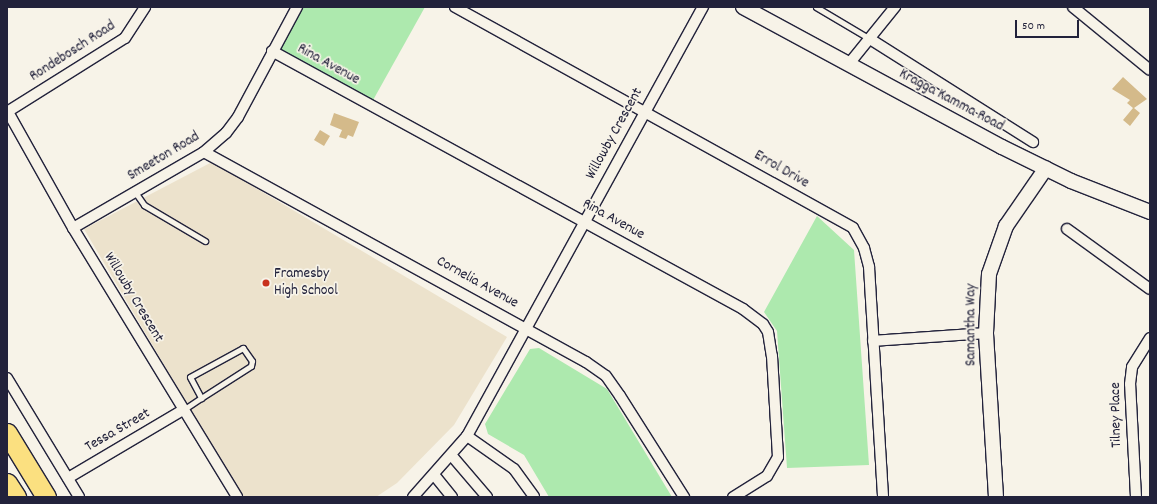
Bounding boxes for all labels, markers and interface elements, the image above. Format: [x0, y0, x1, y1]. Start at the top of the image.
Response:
scale bar [1017, 12, 1081, 38]
street label: Rondebosch Road [27, 18, 119, 86]
text: 50 m [1022, 18, 1045, 35]
street label: Rina Avenue [294, 41, 362, 89]
street label: Kragga Kamma Road [895, 66, 1007, 136]
street label: Willowby Crescent [582, 85, 648, 183]
street label: Smeeton Road [125, 128, 203, 186]
street label: Errol Drive [750, 147, 812, 193]
street label: Rina Avenue [579, 196, 647, 244]
street label: Willowby Crescent [99, 250, 167, 346]
street label: Cornelia Avenue [433, 253, 521, 313]
place label: Framesby High School [274, 265, 338, 300]
marker: Framesby High School [261, 278, 271, 288]
street label: Samantha Way [963, 284, 981, 366]
street label: Tilney Place [1107, 382, 1127, 448]
street label: Tessa Street [82, 405, 154, 457]

